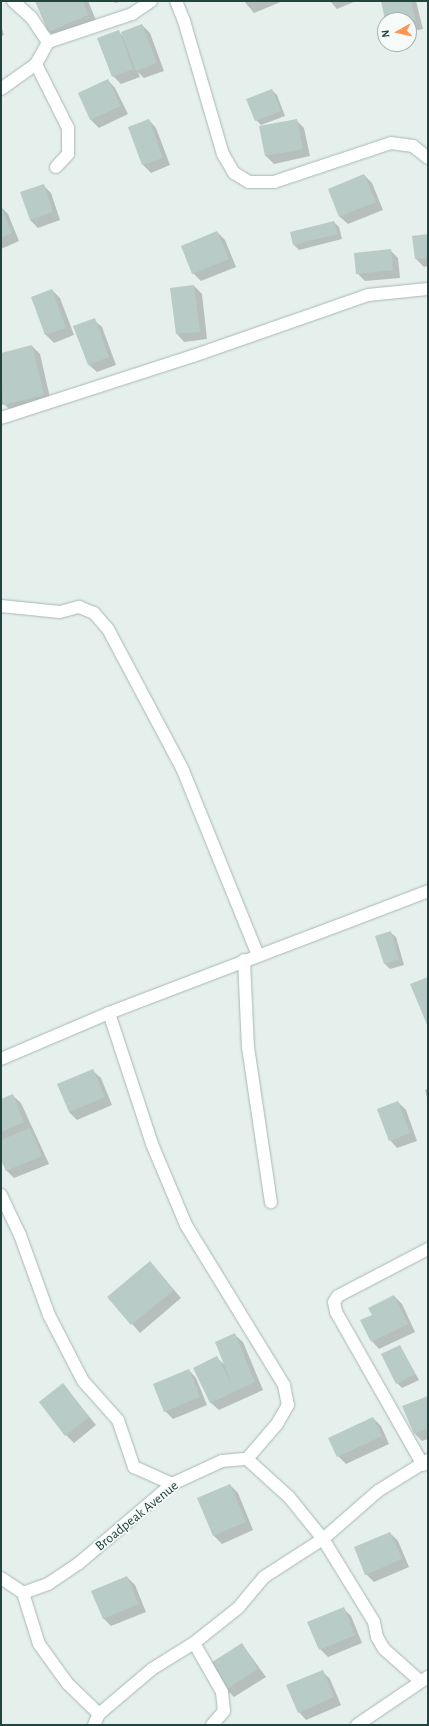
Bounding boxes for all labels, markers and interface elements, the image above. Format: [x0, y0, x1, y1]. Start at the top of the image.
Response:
north arrow [377, 12, 417, 52]
text: N [380, 29, 392, 38]
street label: Broadpeak Avenue [92, 1477, 182, 1555]

